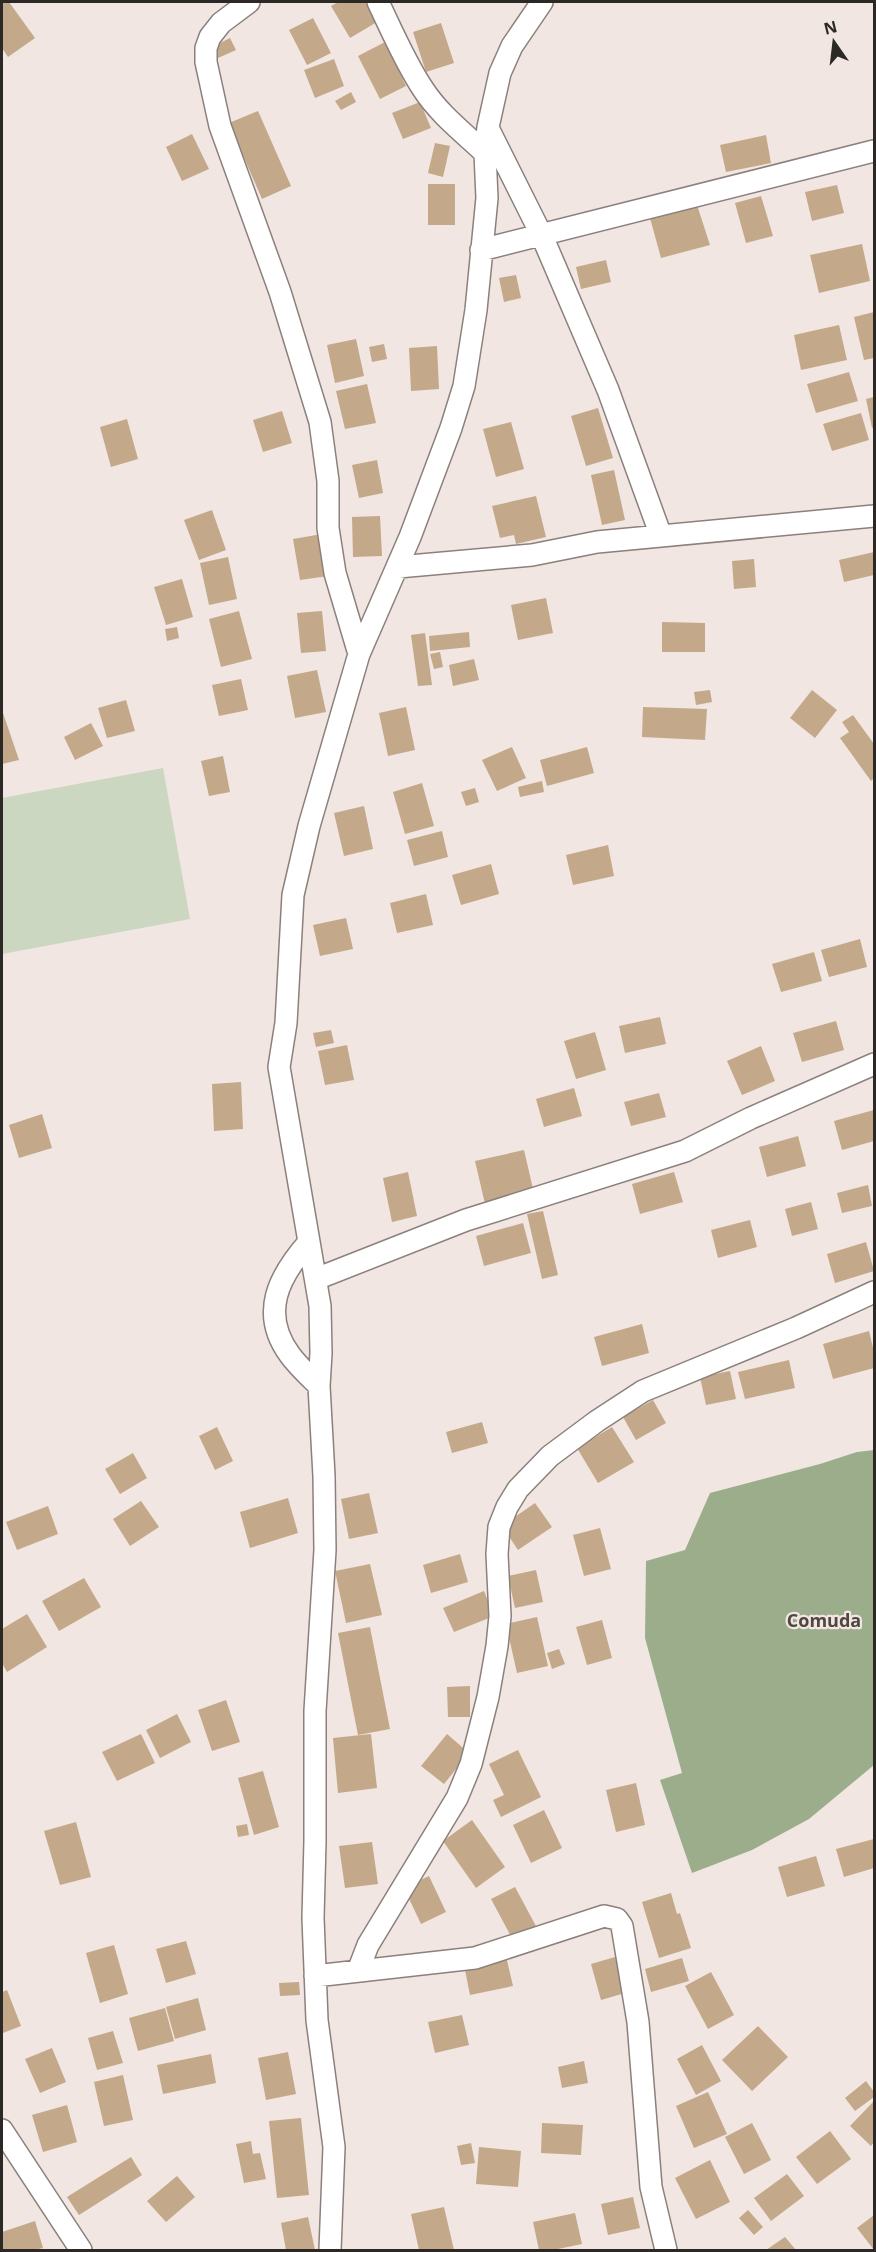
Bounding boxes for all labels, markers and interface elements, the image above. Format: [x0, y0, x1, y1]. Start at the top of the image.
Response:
north arrow [804, 12, 864, 72]
text: N [821, 15, 839, 40]
district label: Comuda [787, 1608, 861, 1632]

